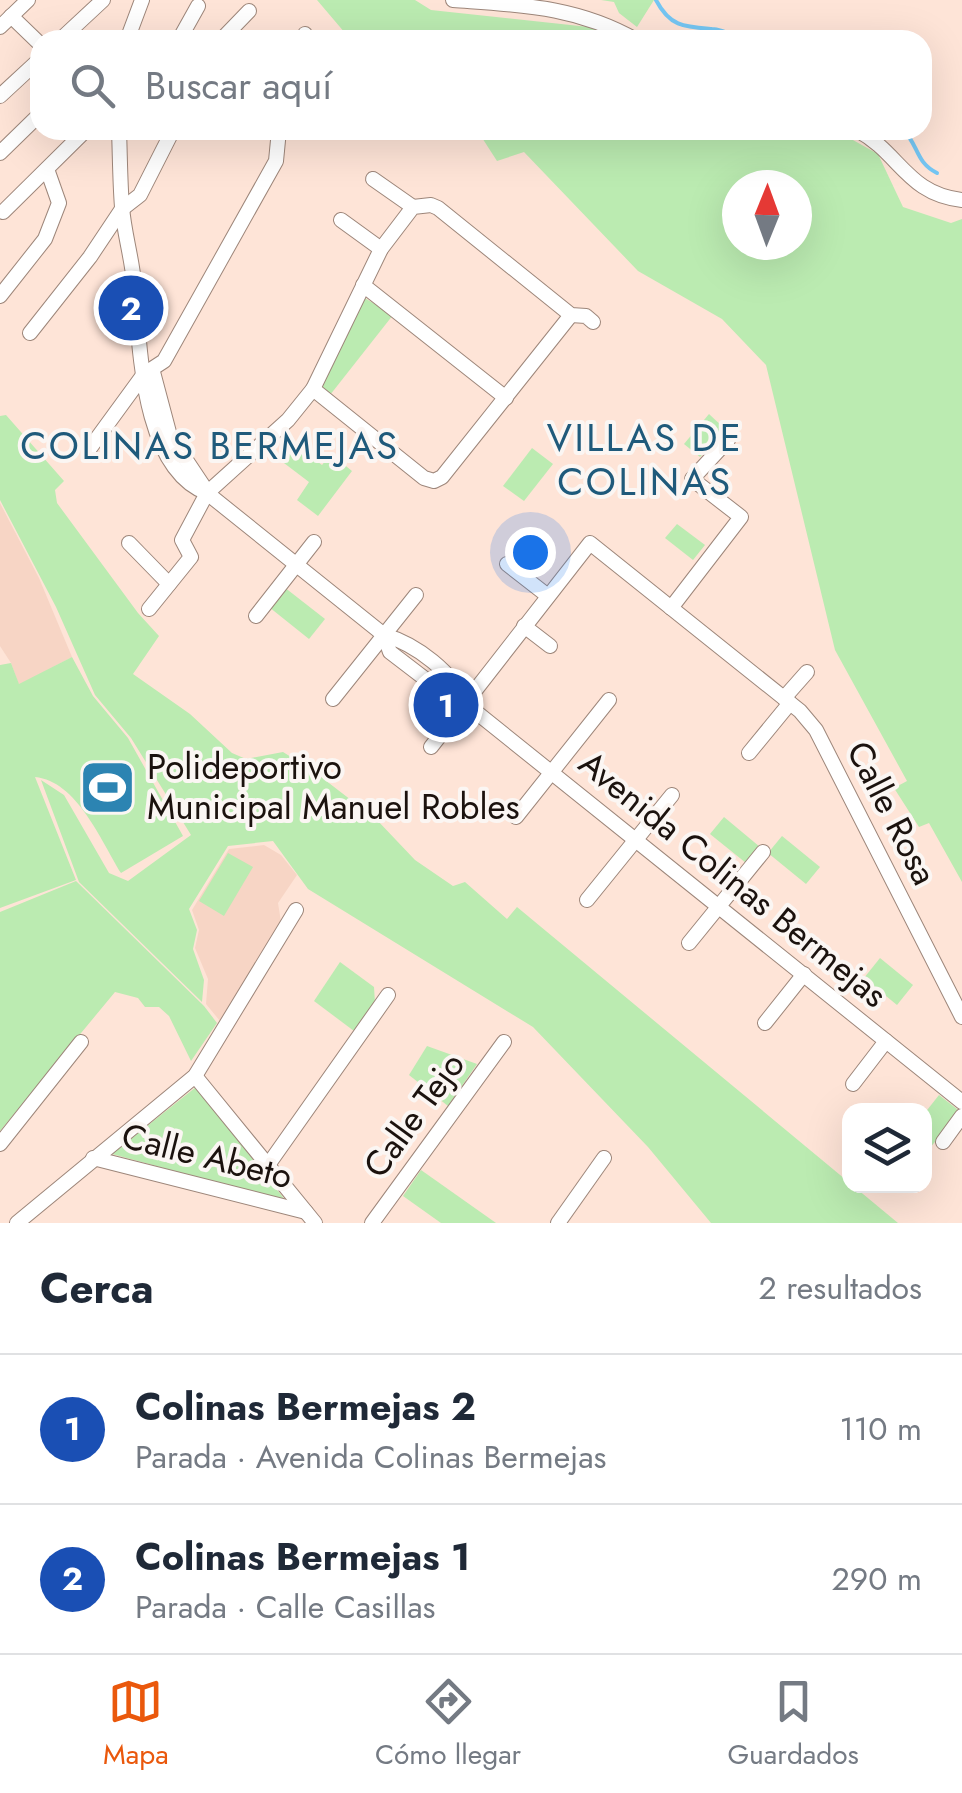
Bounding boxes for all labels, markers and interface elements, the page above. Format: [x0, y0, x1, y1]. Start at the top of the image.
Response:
search box [30, 30, 932, 140]
icon: search [65, 58, 120, 113]
text: Buscar aquí [145, 58, 332, 113]
north arrow [722, 170, 812, 260]
pin: 2 [98, 270, 164, 346]
district label: VILLAS DE COLINAS [547, 410, 743, 509]
district label: COLINAS BERMEJAS [20, 418, 400, 473]
your location [505, 527, 556, 578]
pin: 1 [414, 668, 478, 742]
street label: Calle Rosa [835, 733, 949, 893]
street label: Avenida Colinas Bermejas [568, 739, 898, 1019]
place label: Polideportivo Municipal Manuel Robles [147, 742, 520, 832]
sports icon: Polideportivo Municipal Manuel Robles [78, 757, 138, 817]
street label: Calle Tejo [351, 1042, 477, 1188]
map controls [842, 1103, 932, 1193]
button: layers [842, 1103, 932, 1193]
street label: Calle Abeto [117, 1111, 297, 1201]
text: Cerca [40, 1258, 154, 1319]
text: 2 resultados [758, 1265, 922, 1311]
text: Colinas Bermejas 2 [135, 1379, 476, 1434]
text: 1 [64, 1406, 81, 1452]
text: 110 m [839, 1406, 922, 1452]
text: Parada · Avenida Colinas Bermejas [135, 1434, 607, 1480]
text: Colinas Bermejas 1 [135, 1529, 470, 1584]
text: 2 [62, 1556, 83, 1602]
text: 290 m [832, 1556, 922, 1602]
text: Parada · Calle Casillas [135, 1584, 435, 1630]
tab: Mapa [103, 1674, 169, 1775]
tab: Cómo llegar [375, 1674, 521, 1775]
tab: Guardados [727, 1674, 859, 1775]

